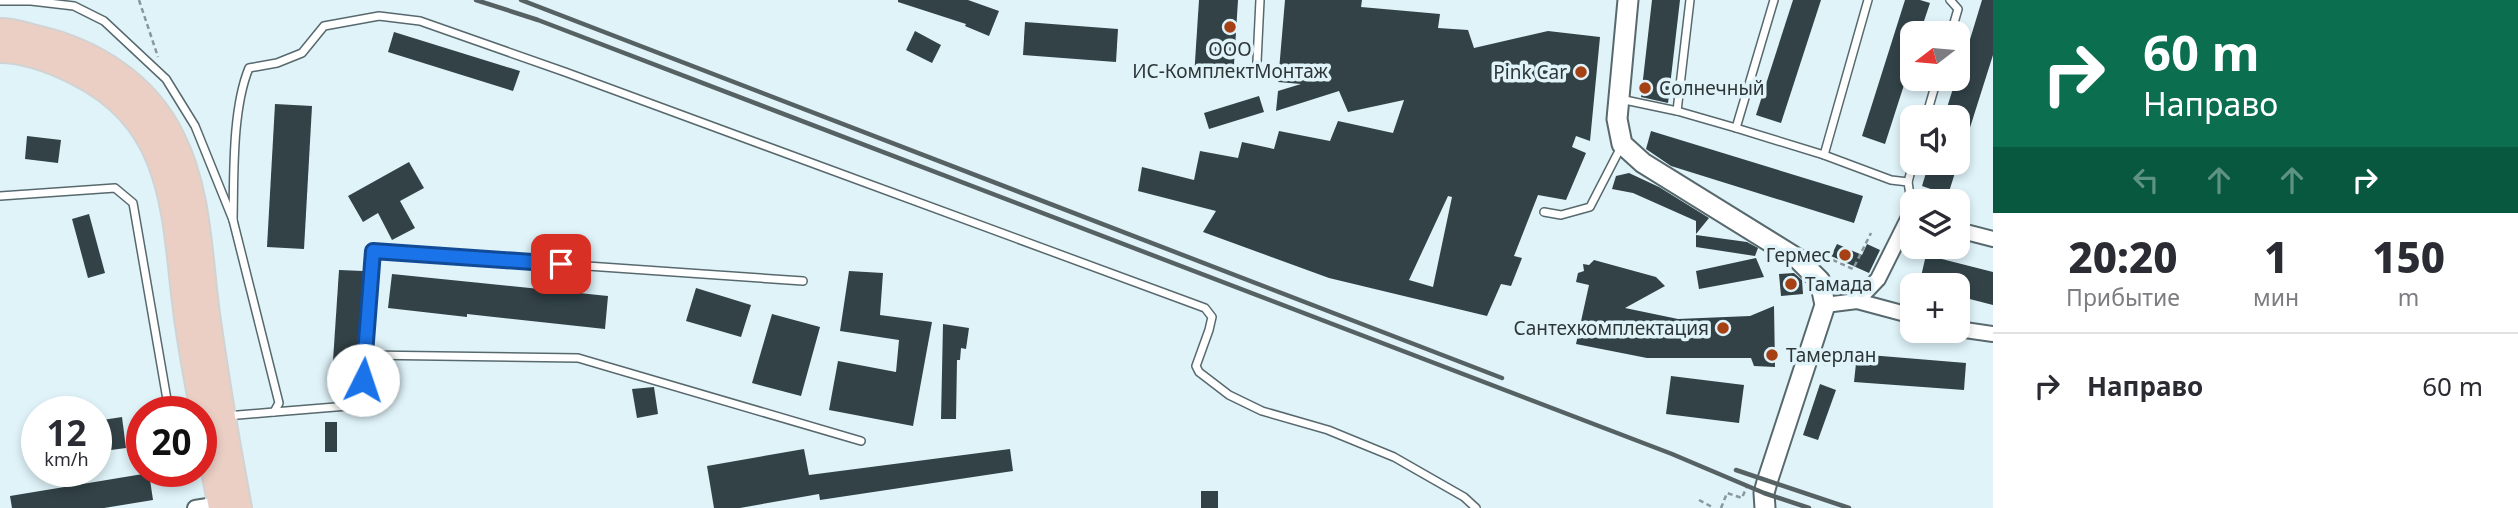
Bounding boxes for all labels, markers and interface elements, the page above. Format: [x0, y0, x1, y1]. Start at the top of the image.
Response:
marker: ООО ИС-КомплектМонтаж [1222, 19, 1238, 35]
text: 60 m [2143, 19, 2260, 85]
north arrow [1900, 21, 1970, 91]
map controls [1900, 21, 1970, 343]
icon: right [2028, 28, 2119, 119]
place label: ООО ИС-КомплектМонтаж [1132, 36, 1328, 84]
place label: Pink Car [1493, 59, 1567, 85]
marker: Pink Car [1573, 64, 1589, 80]
place label: Солнечный [1659, 75, 1765, 101]
marker: Солнечный [1637, 80, 1653, 96]
text: Направо [2143, 82, 2278, 125]
button: sound [1900, 105, 1970, 175]
icon: left [2127, 161, 2165, 199]
icon: ahead [2200, 161, 2238, 199]
icon: ahead [2273, 161, 2311, 199]
icon: right [2346, 161, 2384, 199]
button: layers [1900, 189, 1970, 259]
text: 20:20 [2068, 228, 2178, 285]
text: 1 [2264, 228, 2288, 285]
text: 150 [2372, 228, 2445, 285]
pin [531, 234, 591, 294]
place label: Гермес [1766, 242, 1831, 268]
icon: arrive [542, 245, 580, 283]
marker: Гермес [1837, 247, 1853, 263]
place label: Тамада [1805, 271, 1873, 297]
button: + [1900, 273, 1970, 343]
marker: Тамада [1783, 276, 1799, 292]
text: Прибытие [2066, 281, 2180, 313]
text: мин [2253, 281, 2299, 313]
text: m [2398, 281, 2419, 313]
place label: Сантехкомплектация [1514, 315, 1709, 341]
marker: Сантехкомплектация [1715, 320, 1731, 336]
place label: Тамерлан [1786, 342, 1876, 368]
position arrow [326, 343, 400, 417]
marker: Тамерлан [1764, 347, 1780, 363]
icon: right [2028, 367, 2066, 405]
text: Направо [2087, 368, 2203, 404]
text: 60 m [2422, 368, 2483, 404]
speed limit sign: 20 [126, 396, 217, 487]
text: 12 [46, 409, 87, 456]
text: km/h [44, 447, 89, 471]

